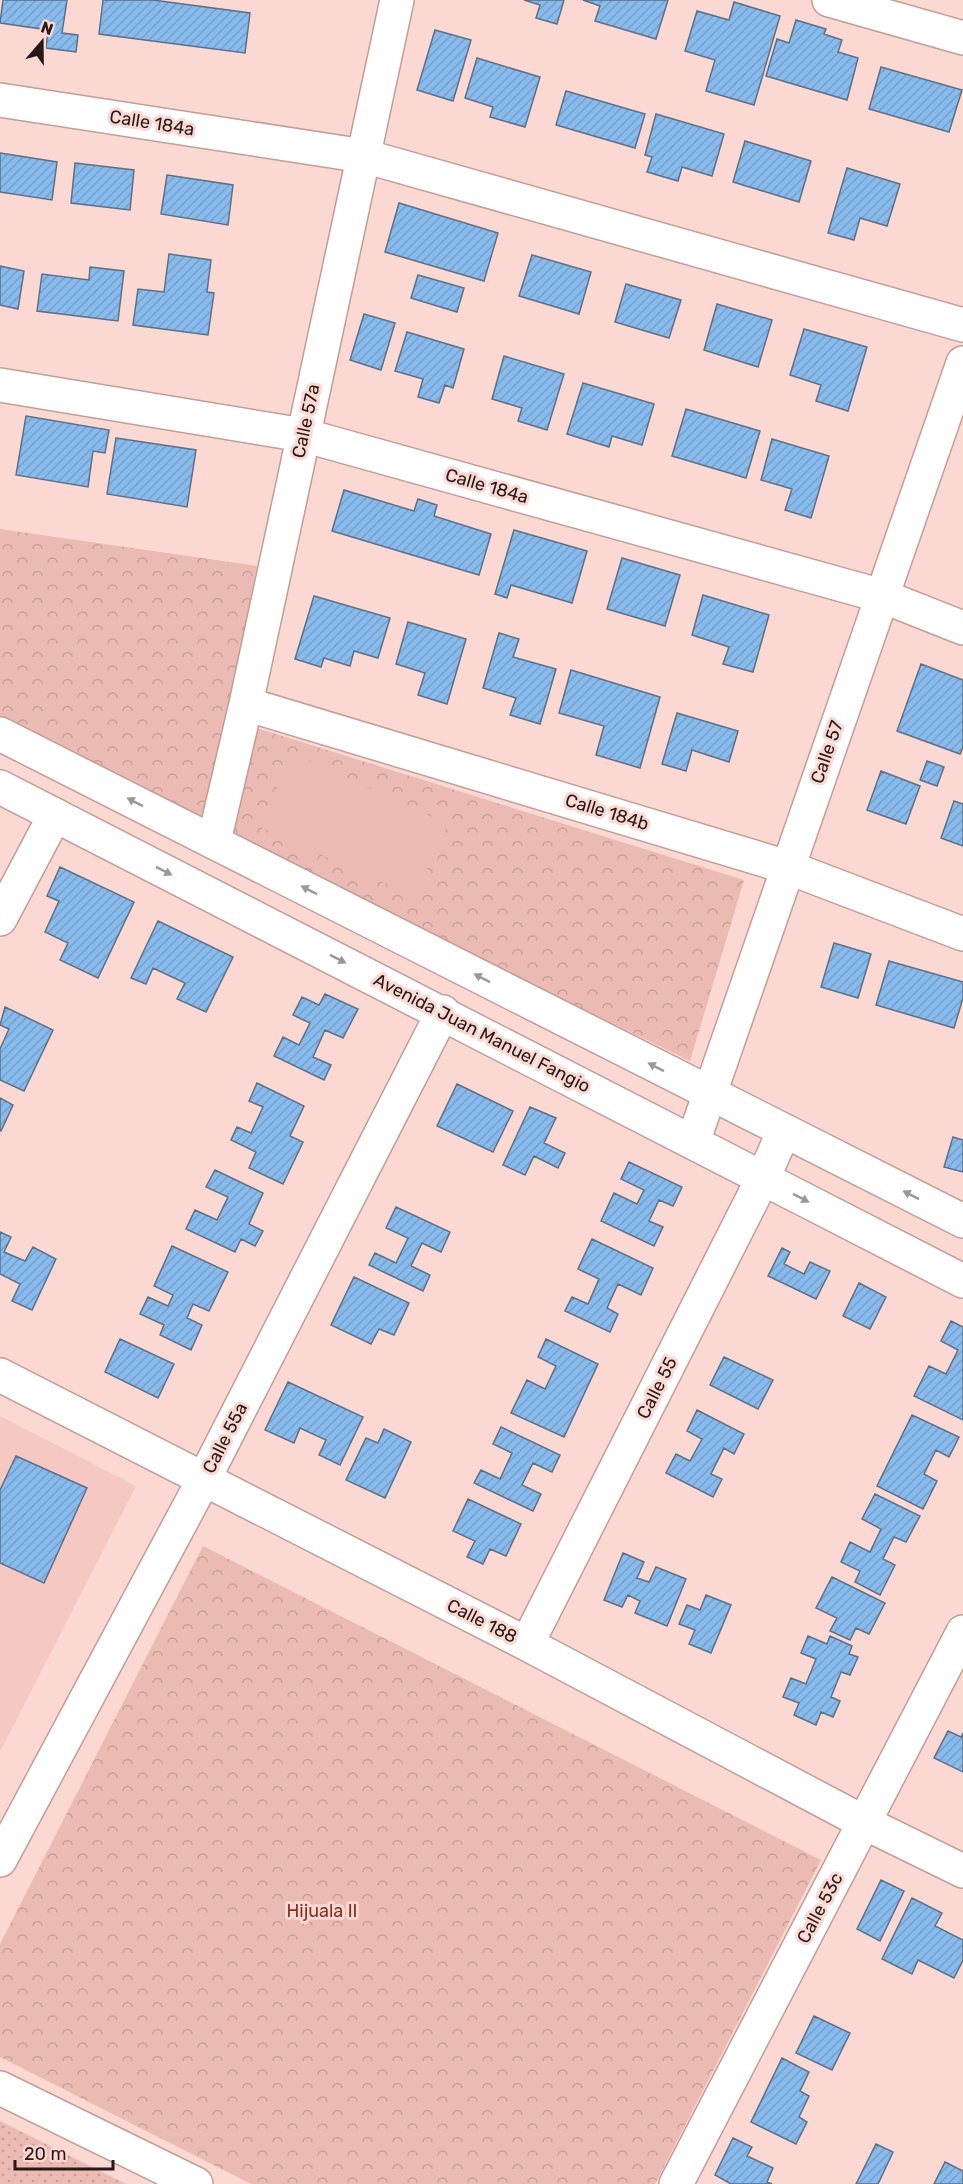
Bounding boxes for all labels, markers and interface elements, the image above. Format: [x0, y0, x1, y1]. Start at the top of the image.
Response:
north arrow [12, 12, 72, 72]
text: N [38, 17, 56, 39]
street label: Calle 184a [108, 105, 196, 141]
street label: Calle 57a [287, 382, 325, 460]
street label: Calle 184a [443, 464, 531, 508]
street label: Calle 57 [806, 718, 848, 786]
street label: Calle 184b [563, 789, 651, 835]
one-way arrow [126, 797, 143, 806]
one-way arrow [156, 866, 173, 875]
one-way arrow [300, 885, 317, 894]
one-way arrow [330, 954, 347, 964]
street label: Avenida Juan Manuel Fangio [370, 969, 594, 1097]
one-way arrow [474, 974, 491, 983]
one-way arrow [648, 1062, 665, 1072]
one-way arrow [902, 1190, 919, 1200]
one-way arrow [792, 1193, 809, 1202]
street label: Calle 55 [632, 1353, 682, 1423]
street label: Calle 55a [198, 1399, 252, 1477]
street label: Calle 188 [443, 1594, 521, 1648]
street label: Calle 53c [792, 1869, 848, 1947]
park label: Hijuala II [286, 1900, 358, 1922]
scale bar [15, 2133, 112, 2171]
text: 20 m [24, 2143, 66, 2165]

